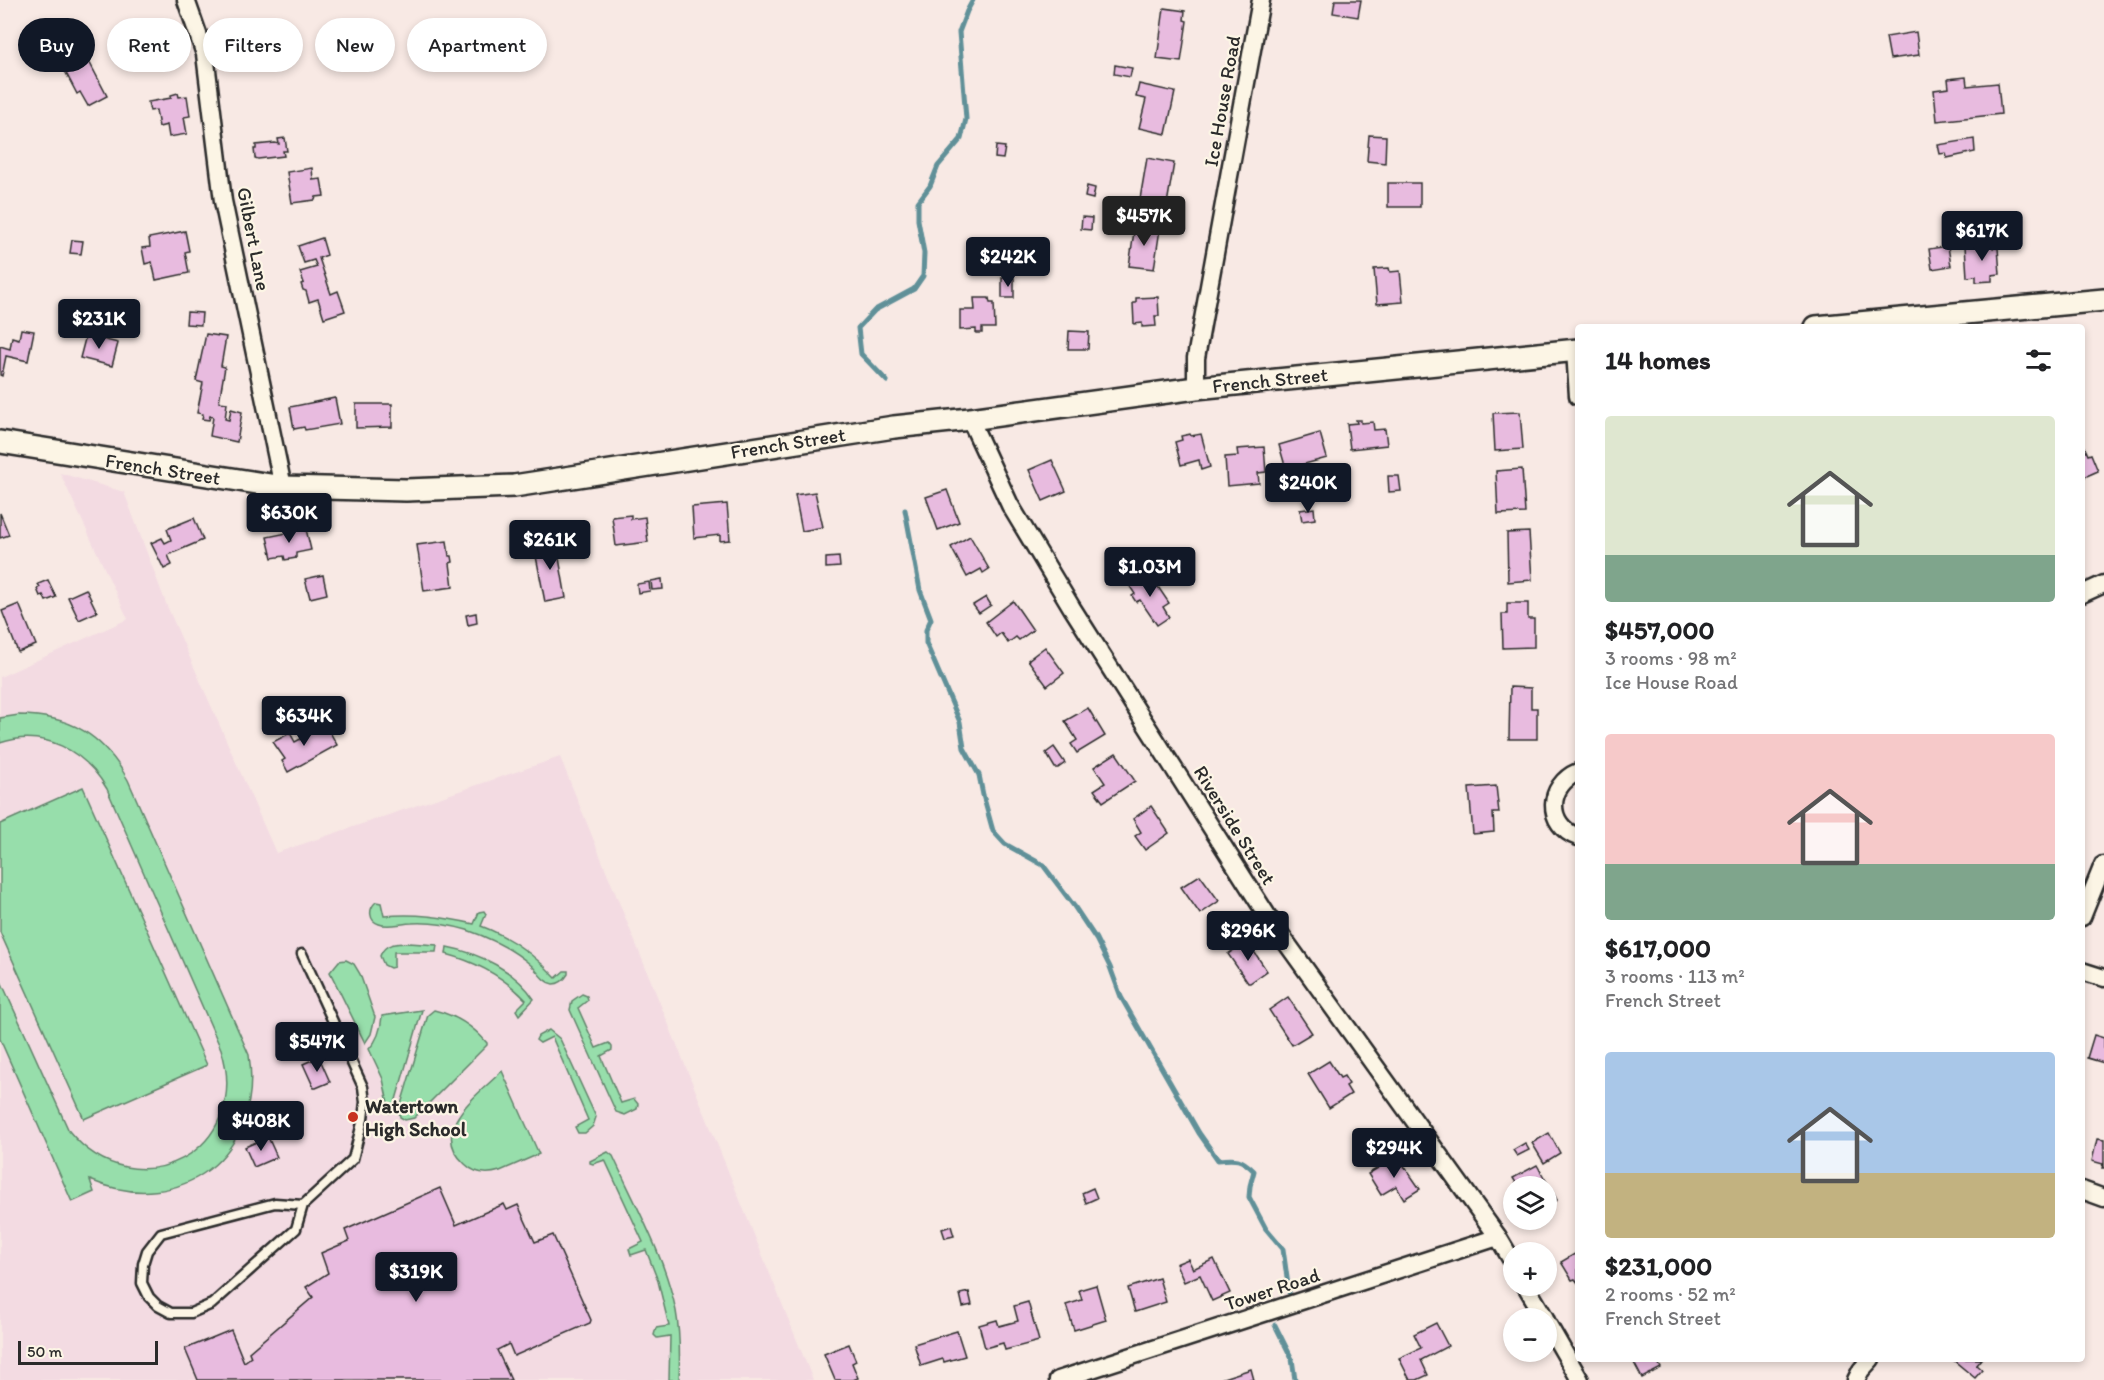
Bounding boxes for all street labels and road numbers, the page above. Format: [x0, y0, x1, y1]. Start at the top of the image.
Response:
street label: Ice House Road [1199, 33, 1245, 168]
street label: Gilbert Lane [232, 185, 276, 293]
street label: French Street [1211, 362, 1329, 398]
street label: French Street [729, 422, 847, 464]
street label: French Street [104, 448, 222, 490]
street label: Riverside Street [1189, 761, 1281, 889]
street label: Tower Road [1221, 1262, 1323, 1316]

